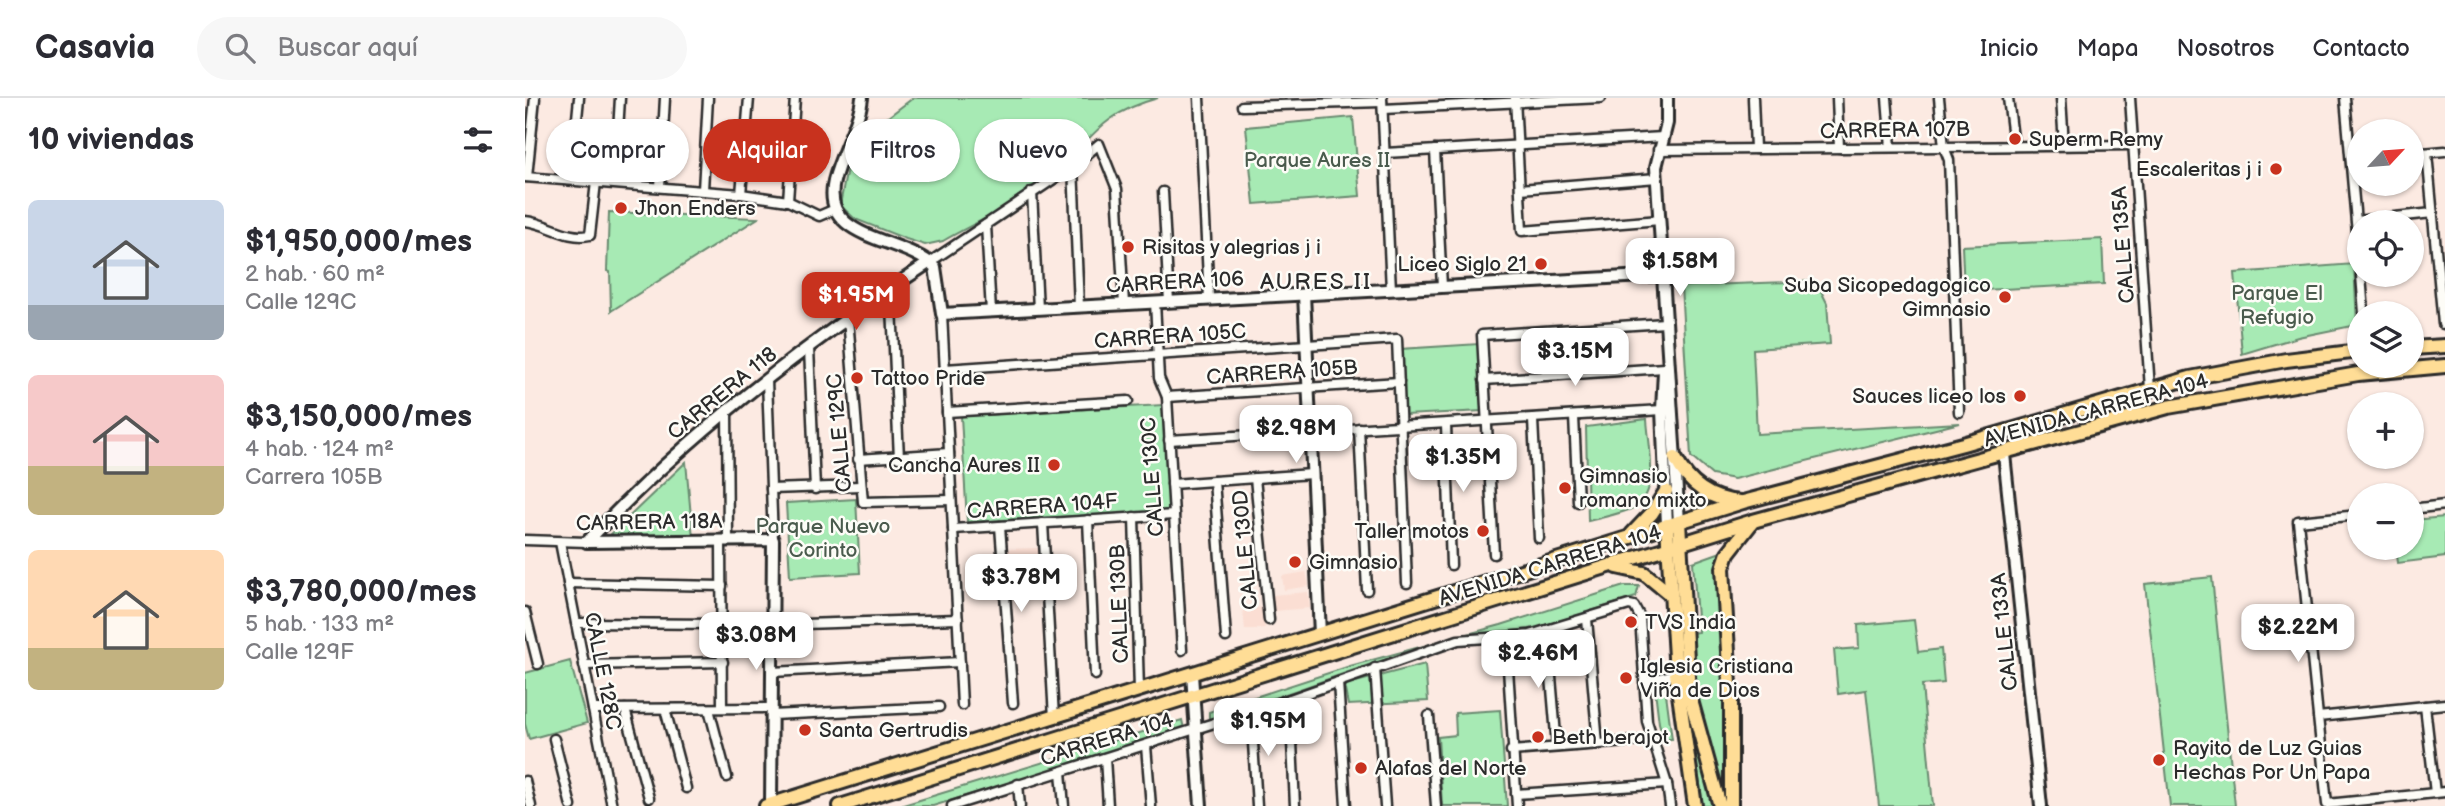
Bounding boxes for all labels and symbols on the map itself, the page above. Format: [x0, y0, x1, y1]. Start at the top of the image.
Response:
street label: CARRERA 107B [1820, 117, 1970, 144]
north arrow [2347, 119, 2424, 196]
place label: Superm Remy [2029, 127, 2163, 152]
marker: Superm Remy [2007, 131, 2023, 147]
park label: Parque Aures II [1244, 148, 1390, 173]
place label: Escaleritas j i [2136, 157, 2262, 182]
marker: Escaleritas j i [2268, 161, 2284, 177]
street label: CALLE 135A [2107, 185, 2140, 304]
place label: Jhon Enders [635, 196, 756, 221]
marker: Jhon Enders [613, 200, 629, 216]
place label: Risitas y alegrias j i [1142, 235, 1321, 260]
pin: $1.58M [1623, 238, 1737, 298]
marker: Risitas y alegrias j i [1120, 239, 1136, 255]
place label: Liceo Siglo 21 [1397, 252, 1527, 277]
marker: Liceo Siglo 21 [1533, 256, 1549, 272]
street label: CARRERA 106 [1105, 266, 1245, 299]
district label: AURES II [1260, 268, 1372, 296]
pin: $1.95M [799, 272, 913, 332]
place label: Suba Sicopedagogico Gimnasio [1784, 273, 1991, 322]
park label: Parque El Refugio [2231, 281, 2323, 330]
marker: Suba Sicopedagogico Gimnasio [1997, 289, 2013, 305]
street label: CARRERA 105C [1093, 319, 1247, 354]
pin: $3.15M [1518, 328, 1632, 388]
street label: CARRERA 118 [663, 342, 782, 445]
street label: CARRERA 105B [1205, 355, 1359, 390]
place label: Tattoo Pride [871, 366, 985, 391]
street label: AVENIDA CARRERA 104 [1981, 368, 2211, 453]
marker: Tattoo Pride [849, 370, 865, 386]
street label: CALLE 129C [822, 373, 857, 493]
place label: Sauces liceo los [1852, 384, 2006, 409]
marker: Sauces liceo los [2012, 388, 2028, 404]
pin: $2.98M [1239, 406, 1353, 465]
street label: CALLE 130C [1136, 416, 1169, 538]
pin: $1.35M [1406, 434, 1520, 494]
place label: Cancha Aures II [888, 453, 1040, 478]
marker: Cancha Aures II [1046, 457, 1062, 473]
place label: Gimnasio romano mixto [1579, 464, 1707, 513]
marker: Gimnasio romano mixto [1557, 480, 1573, 496]
street label: CARRERA 104F [966, 489, 1119, 524]
street label: CALLE 130D [1228, 489, 1263, 611]
street label: CARRERA 118A [576, 509, 722, 536]
park label: Parque Nuevo Corinto [755, 514, 891, 563]
place label: Taller motos [1355, 519, 1469, 544]
street label: AVENIDA CARRERA 104 [1436, 520, 1665, 611]
marker: Taller motos [1475, 523, 1491, 539]
street label: CALLE 130B [1105, 544, 1134, 664]
place label: Gimnasio [1309, 550, 1398, 575]
pin: $3.78M [964, 554, 1078, 614]
marker: Gimnasio [1287, 554, 1303, 570]
street label: CALLE 133A [1986, 572, 2023, 692]
pin: $2.22M [2241, 604, 2355, 664]
street label: CALLE 128C [579, 610, 626, 732]
place label: TVS India [1645, 610, 1736, 635]
pin: $3.08M [699, 612, 813, 672]
marker: TVS India [1623, 614, 1639, 630]
pin: $2.46M [1481, 630, 1595, 690]
place label: Iglesia Cristiana Viña de Dios [1640, 654, 1793, 703]
marker: Iglesia Cristiana Viña de Dios [1618, 670, 1634, 686]
pin: $1.95M [1211, 698, 1325, 758]
street label: CARRERA 104 [1037, 707, 1177, 772]
place label: Santa Gertrudis [819, 718, 968, 743]
marker: Santa Gertrudis [797, 722, 813, 738]
place label: Beth berajot [1552, 725, 1670, 750]
marker: Beth berajot [1530, 729, 1546, 745]
place label: Rayito de Luz Guias Hechas Por Un Papa [2173, 736, 2370, 785]
marker: Rayito de Luz Guias Hechas Por Un Papa [2151, 752, 2167, 768]
place label: Alafas del Norte [1375, 756, 1527, 781]
marker: Alafas del Norte [1353, 760, 1369, 776]

